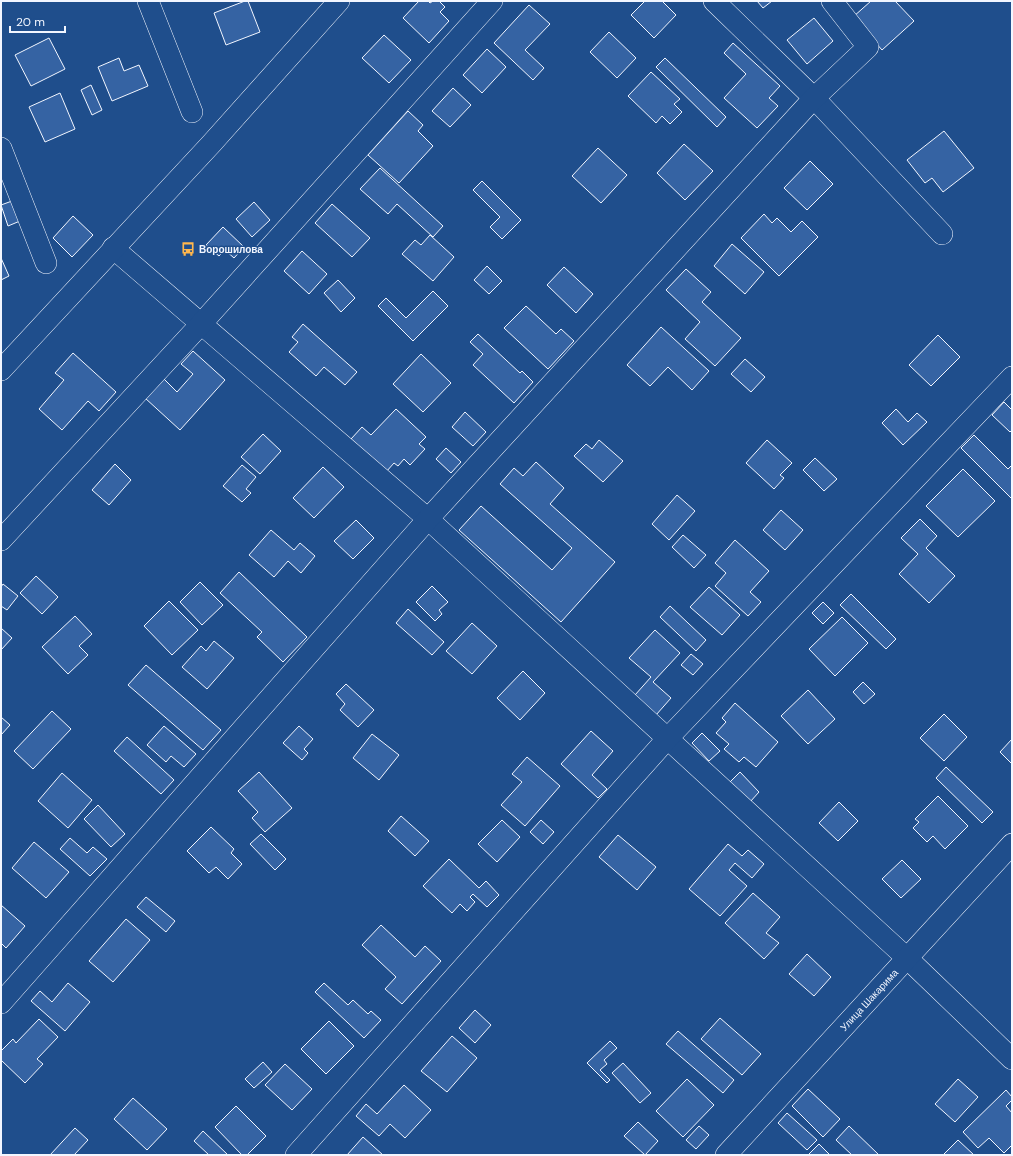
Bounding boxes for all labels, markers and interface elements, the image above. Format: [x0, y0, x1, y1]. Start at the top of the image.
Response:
scale bar [10, 8, 65, 34]
text: 20 m [16, 14, 45, 30]
bus stop icon: Ворошилова [180, 241, 196, 257]
place label: Ворошилова [199, 243, 263, 256]
street label: Улица Шакарима [837, 966, 901, 1033]

